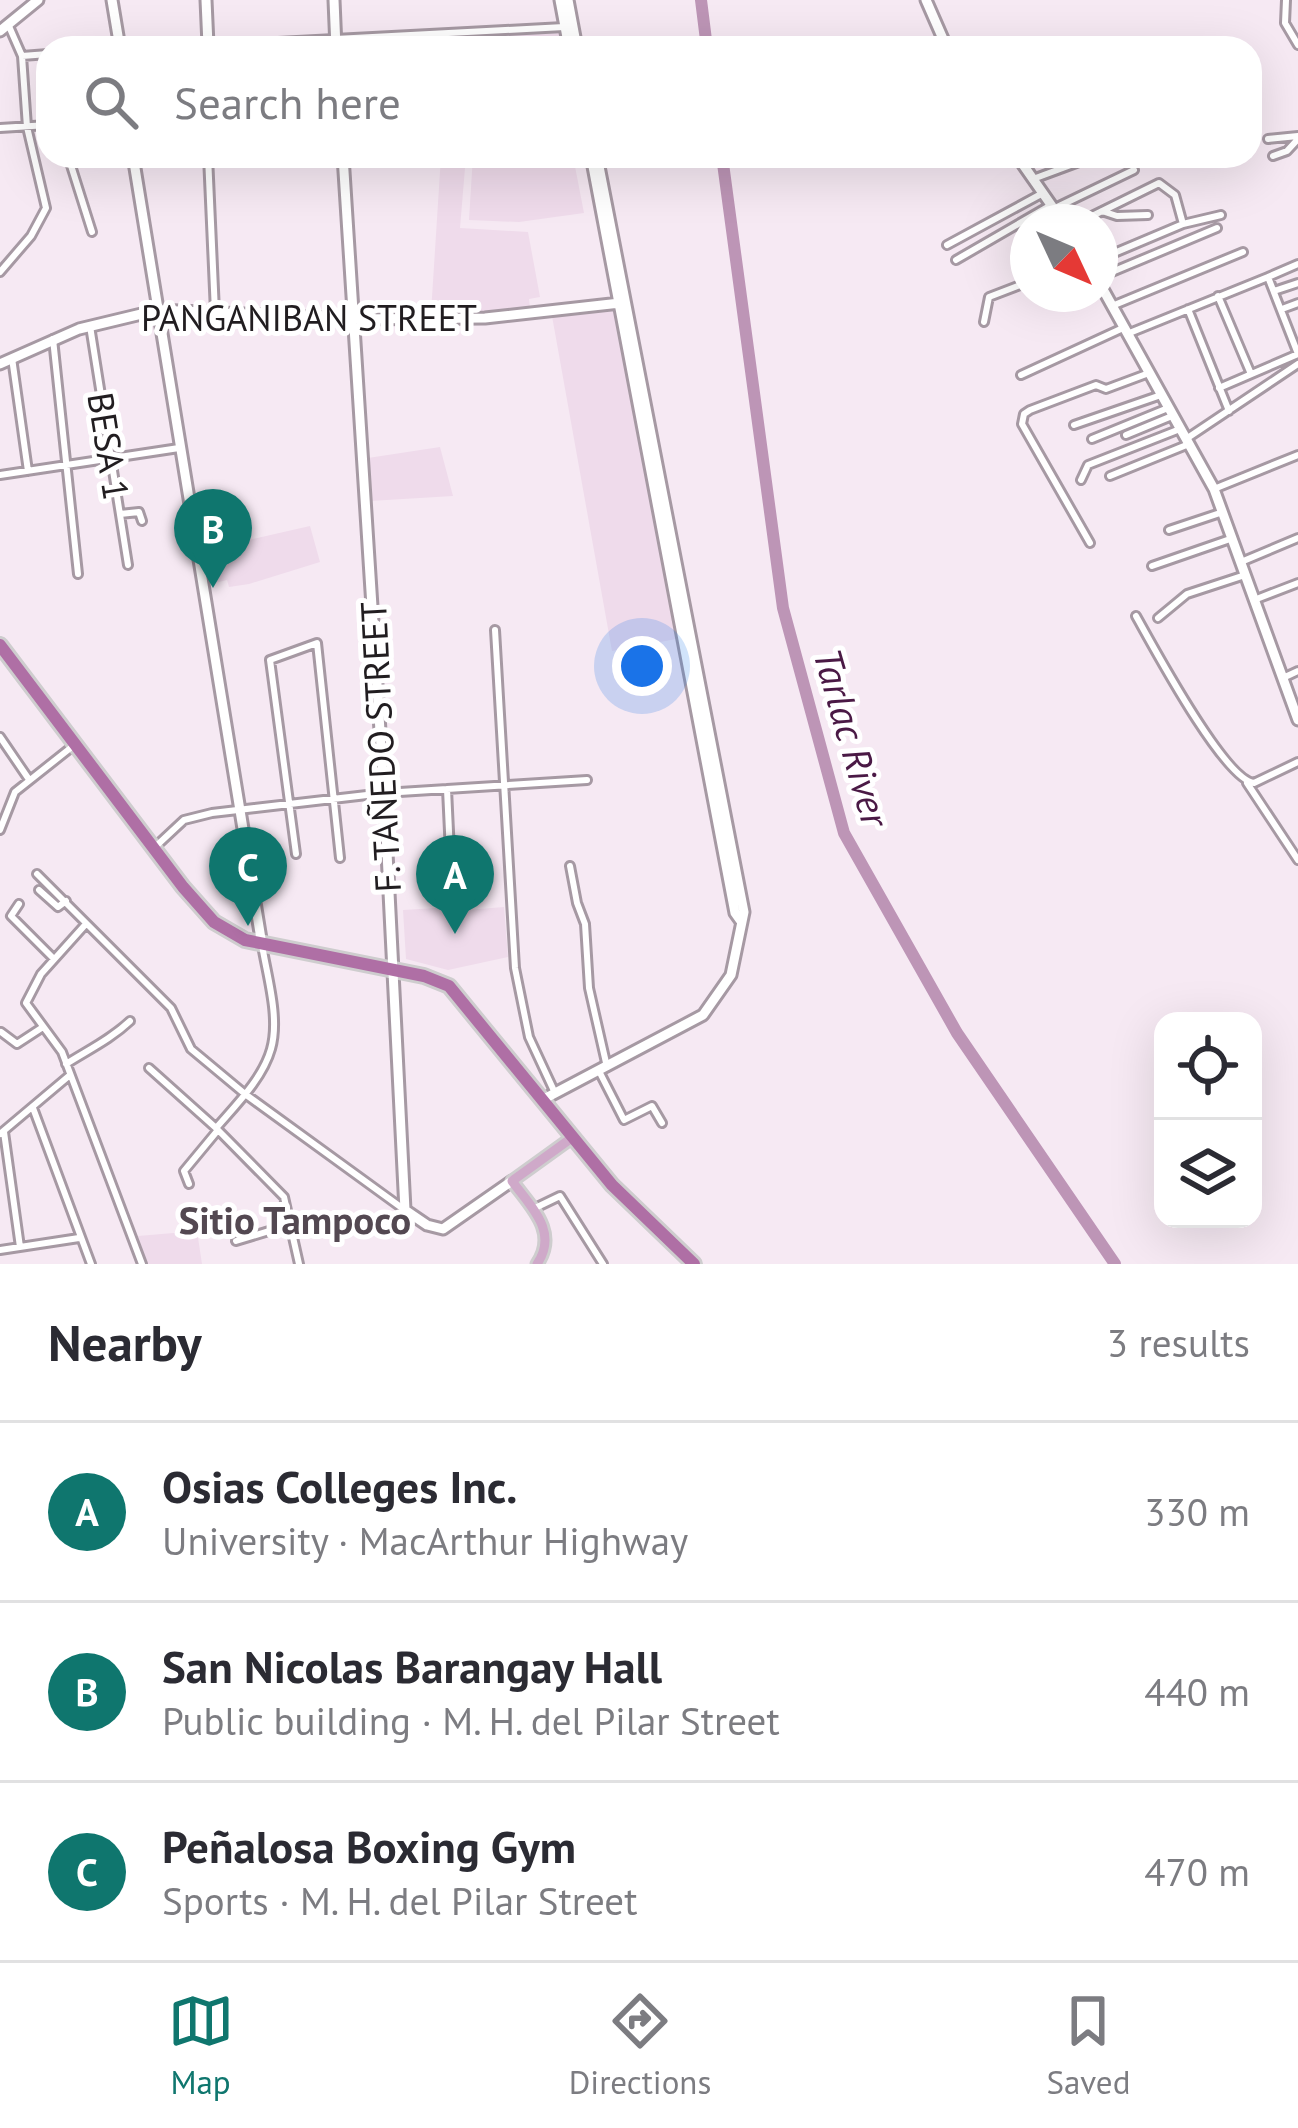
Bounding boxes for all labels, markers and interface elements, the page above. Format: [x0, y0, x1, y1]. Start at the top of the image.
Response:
search box [36, 36, 1262, 168]
icon: search [78, 69, 144, 135]
text: Search here [174, 73, 401, 131]
north arrow [1010, 204, 1118, 312]
street label: PANGANIBAN STREET [141, 294, 477, 341]
street label: BESA 1 [77, 389, 141, 503]
pin: B [174, 489, 252, 588]
street label: F. TAÑEDO STREET [349, 600, 411, 894]
your location [612, 636, 672, 696]
water label: Tarlac River [802, 642, 902, 834]
pin: C [209, 827, 287, 926]
pin: A [416, 835, 494, 934]
map controls [1154, 1012, 1262, 1228]
button: locate [1154, 1012, 1262, 1120]
button: layers [1154, 1120, 1262, 1228]
district label: Sitio Tampoco [179, 1194, 411, 1245]
text: Nearby [48, 1309, 202, 1375]
text: 3 results [1107, 1317, 1250, 1368]
text: Osias Colleges Inc. [162, 1457, 517, 1515]
text: A [75, 1486, 99, 1537]
text: 330 m [1144, 1486, 1250, 1537]
text: University · MacArthur Highway [162, 1515, 688, 1566]
text: San Nicolas Barangay Hall [162, 1637, 662, 1695]
text: B [75, 1666, 99, 1717]
text: 440 m [1144, 1666, 1250, 1717]
text: Public building · M. H. del Pilar Street [162, 1695, 780, 1746]
text: Peñalosa Boxing Gym [162, 1817, 576, 1875]
text: C [76, 1846, 98, 1897]
text: 470 m [1144, 1846, 1250, 1897]
text: Sports · M. H. del Pilar Street [162, 1875, 637, 1926]
tab: Map [168, 1988, 234, 2103]
tab: Directions [569, 1988, 711, 2103]
tab: Saved [1046, 1988, 1130, 2103]

